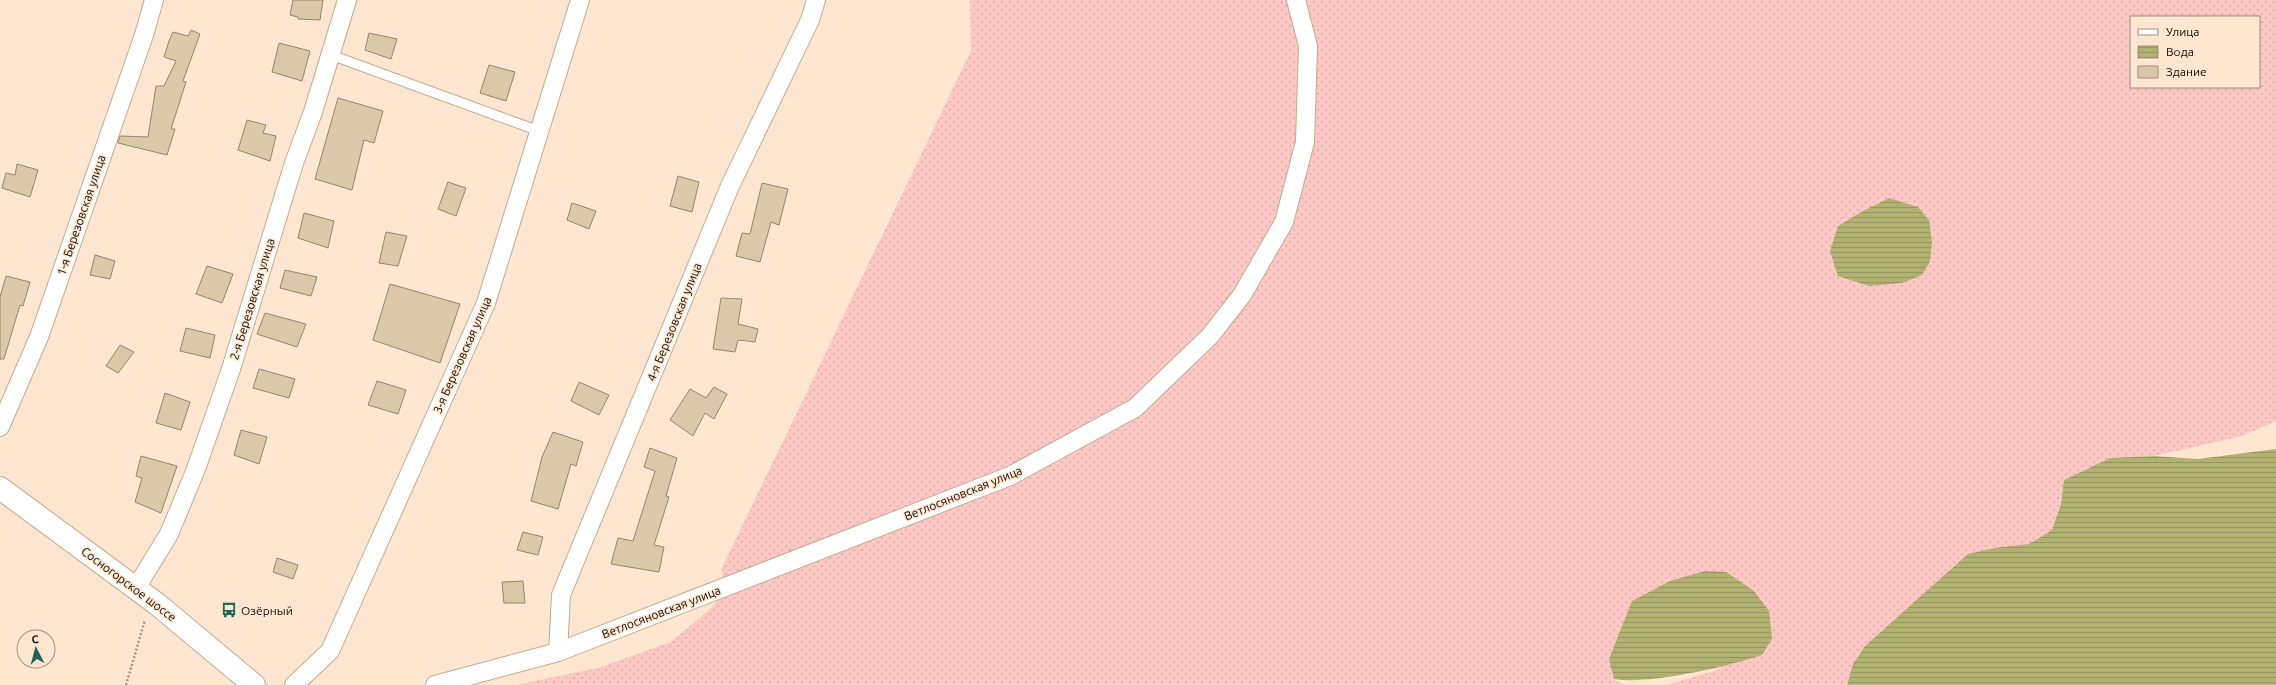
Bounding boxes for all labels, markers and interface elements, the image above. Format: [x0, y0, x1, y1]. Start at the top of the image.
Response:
legend [2130, 16, 2260, 88]
text: Улица [2166, 25, 2199, 38]
text: Вода [2166, 45, 2194, 58]
text: Здание [2166, 65, 2207, 78]
street label: 1-я Березовская улица [54, 153, 108, 277]
street label: 2-я Березовская улица [227, 237, 277, 361]
street label: 4-я Березовская улица [644, 261, 704, 383]
street label: 3-я Березовская улица [430, 295, 494, 415]
street label: Ветлосяновская улица [902, 463, 1024, 523]
street label: Сосногорское шоссе [79, 544, 179, 624]
street label: Ветлосяновская улица [600, 583, 722, 641]
bus stop icon: Озёрный [220, 601, 238, 619]
place label: Озёрный [241, 604, 293, 617]
north arrow [16, 629, 56, 669]
text: С [31, 633, 39, 645]

